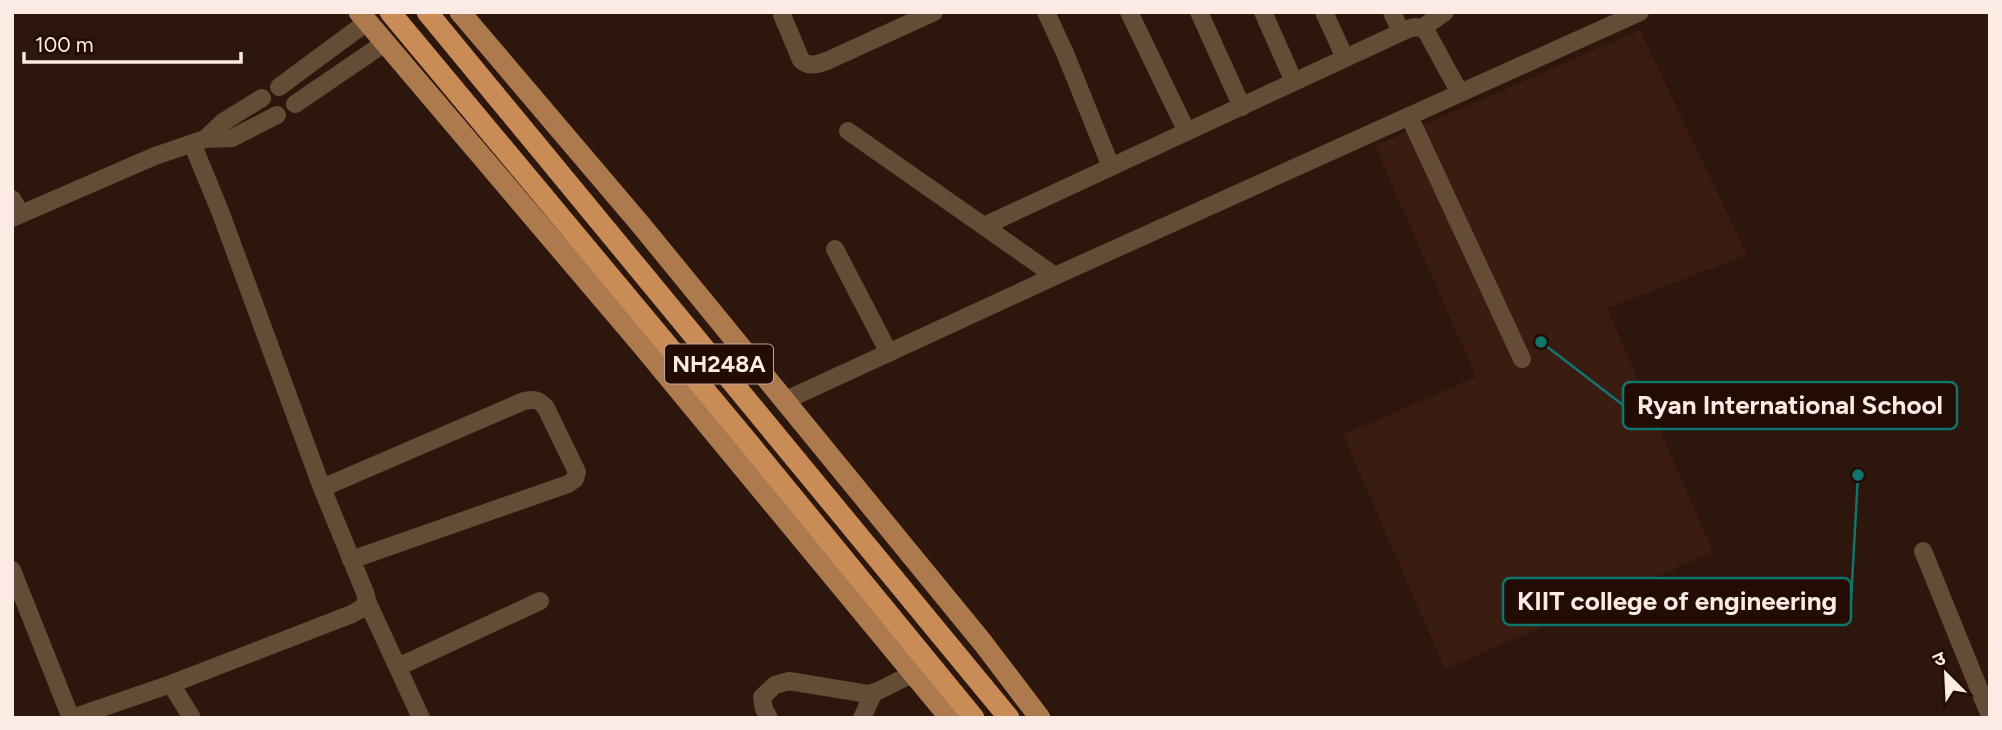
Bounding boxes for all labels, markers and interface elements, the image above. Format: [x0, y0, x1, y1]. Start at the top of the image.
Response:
scale bar [24, 21, 242, 65]
text: 100 m [35, 32, 94, 57]
road number: NH248A [665, 344, 773, 384]
callout: Ryan International School [1623, 382, 1957, 429]
text: Ryan International School [1637, 389, 1943, 421]
callout: KIIT college of engineering [1503, 578, 1851, 625]
text: KIIT college of engineering [1517, 585, 1837, 617]
north arrow [1911, 639, 1981, 709]
text: उ [1930, 646, 1950, 672]

